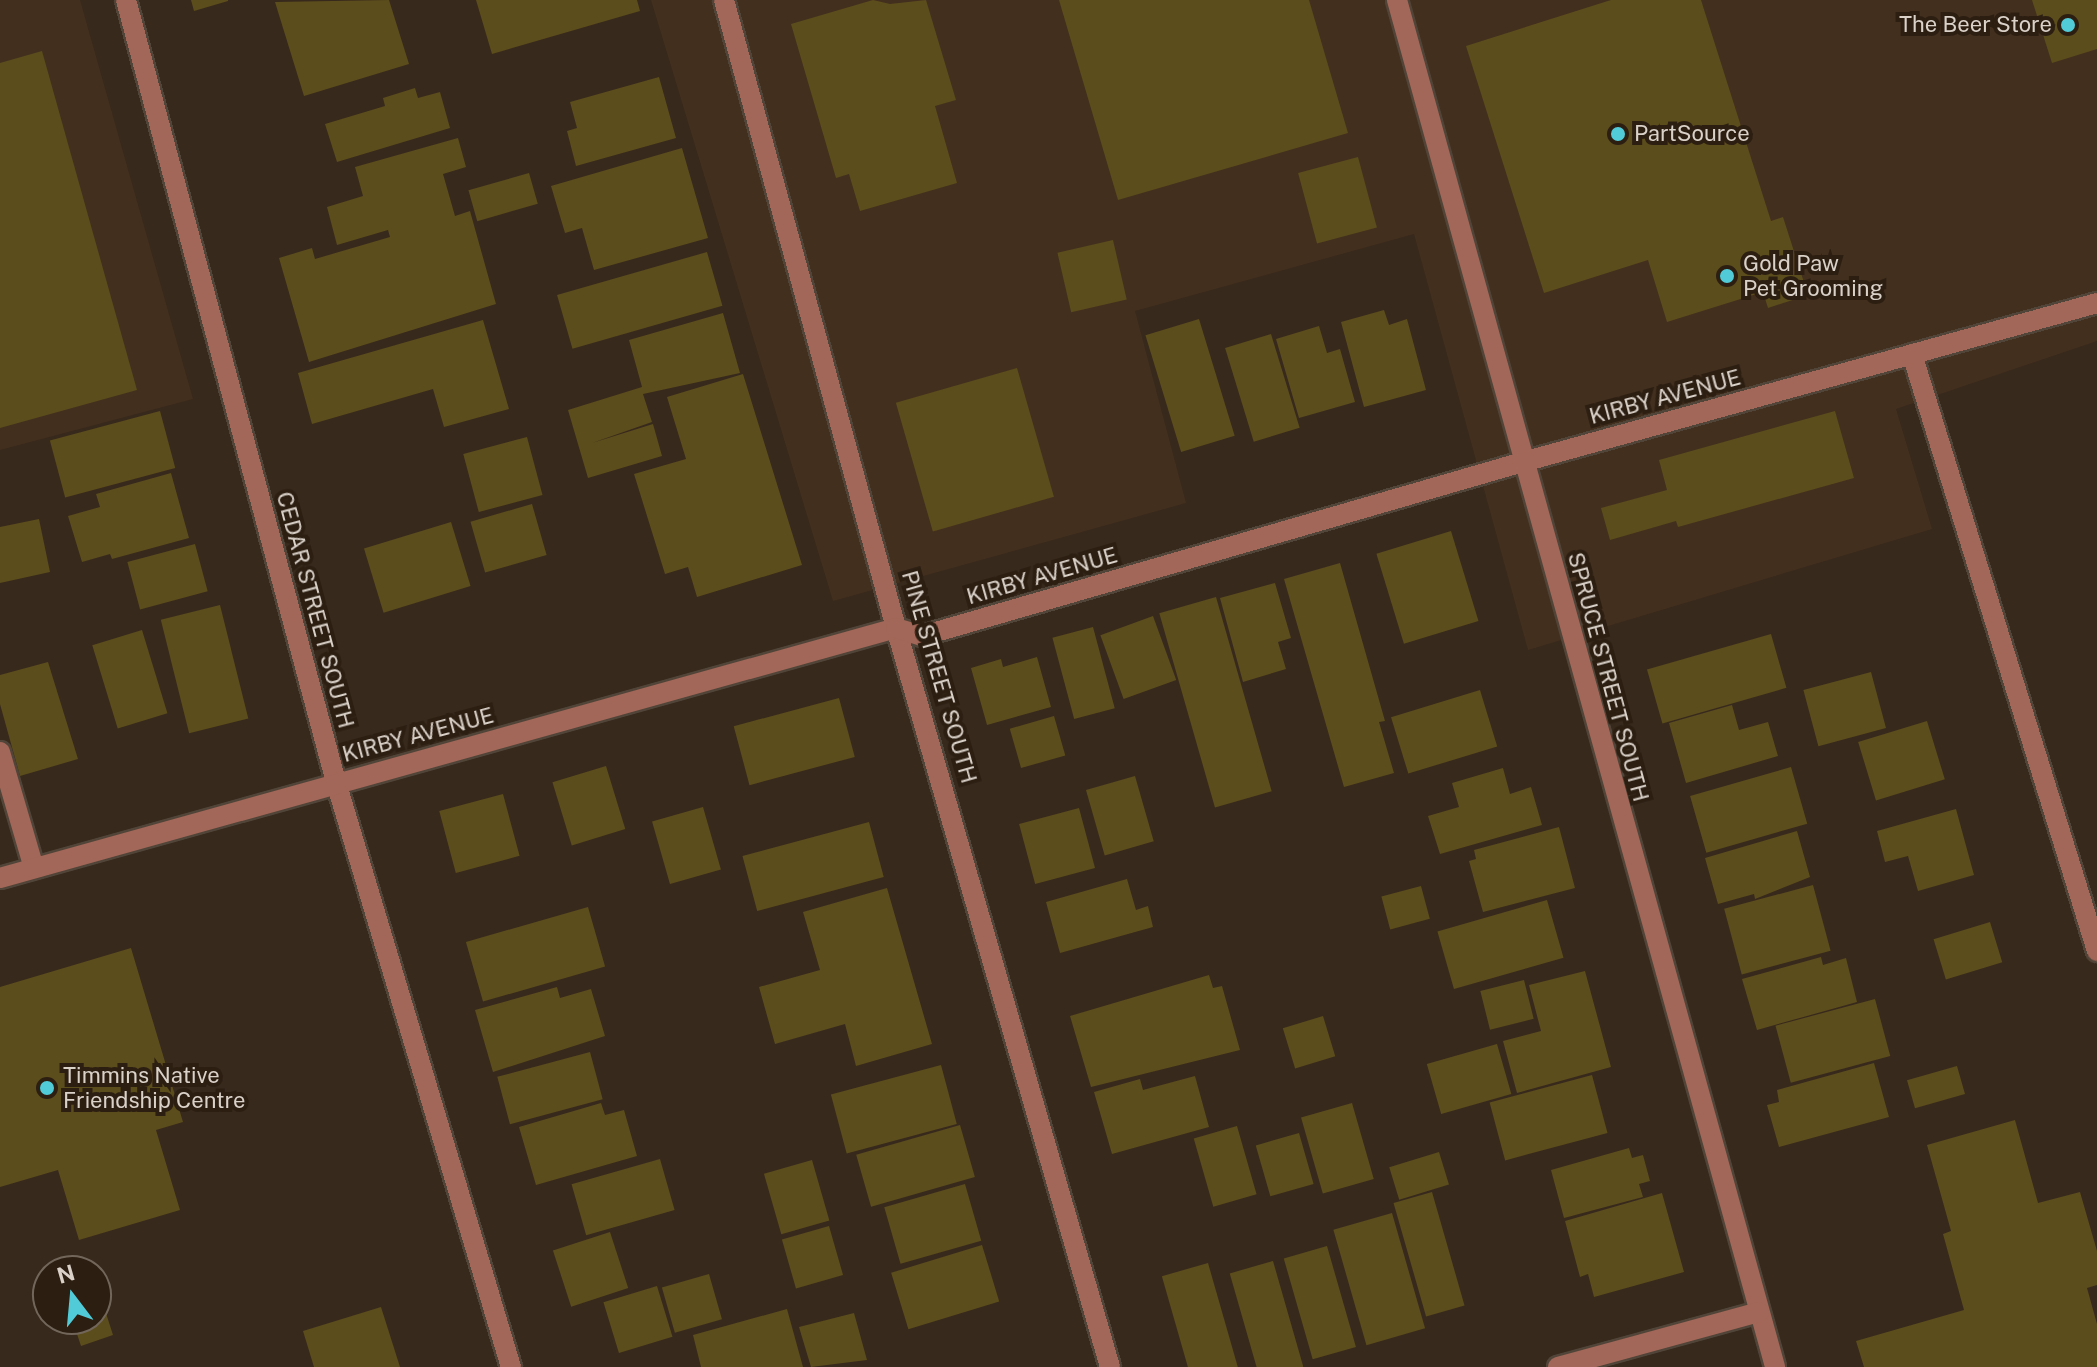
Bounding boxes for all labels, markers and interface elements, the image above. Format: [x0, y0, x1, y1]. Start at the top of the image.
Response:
place label: The Beer Store [1899, 12, 2052, 38]
marker: The Beer Store [2059, 16, 2077, 34]
place label: PartSource [1634, 121, 1750, 147]
marker: PartSource [1609, 125, 1627, 143]
place label: Gold Paw Pet Grooming [1743, 250, 1883, 302]
marker: Gold Paw Pet Grooming [1718, 267, 1736, 285]
street label: KIRBY AVENUE [1586, 364, 1744, 430]
street label: CEDAR STREET SOUTH [271, 489, 359, 731]
street label: KIRBY AVENUE [963, 542, 1121, 610]
street label: SPRUCE STREET SOUTH [1562, 550, 1654, 804]
street label: PINE STREET SOUTH [896, 568, 982, 786]
street label: KIRBY AVENUE [339, 702, 497, 768]
place label: Timmins Native Friendship Centre [63, 1062, 245, 1114]
marker: Timmins Native Friendship Centre [38, 1079, 56, 1097]
north arrow [32, 1255, 112, 1335]
text: N [54, 1259, 78, 1289]

